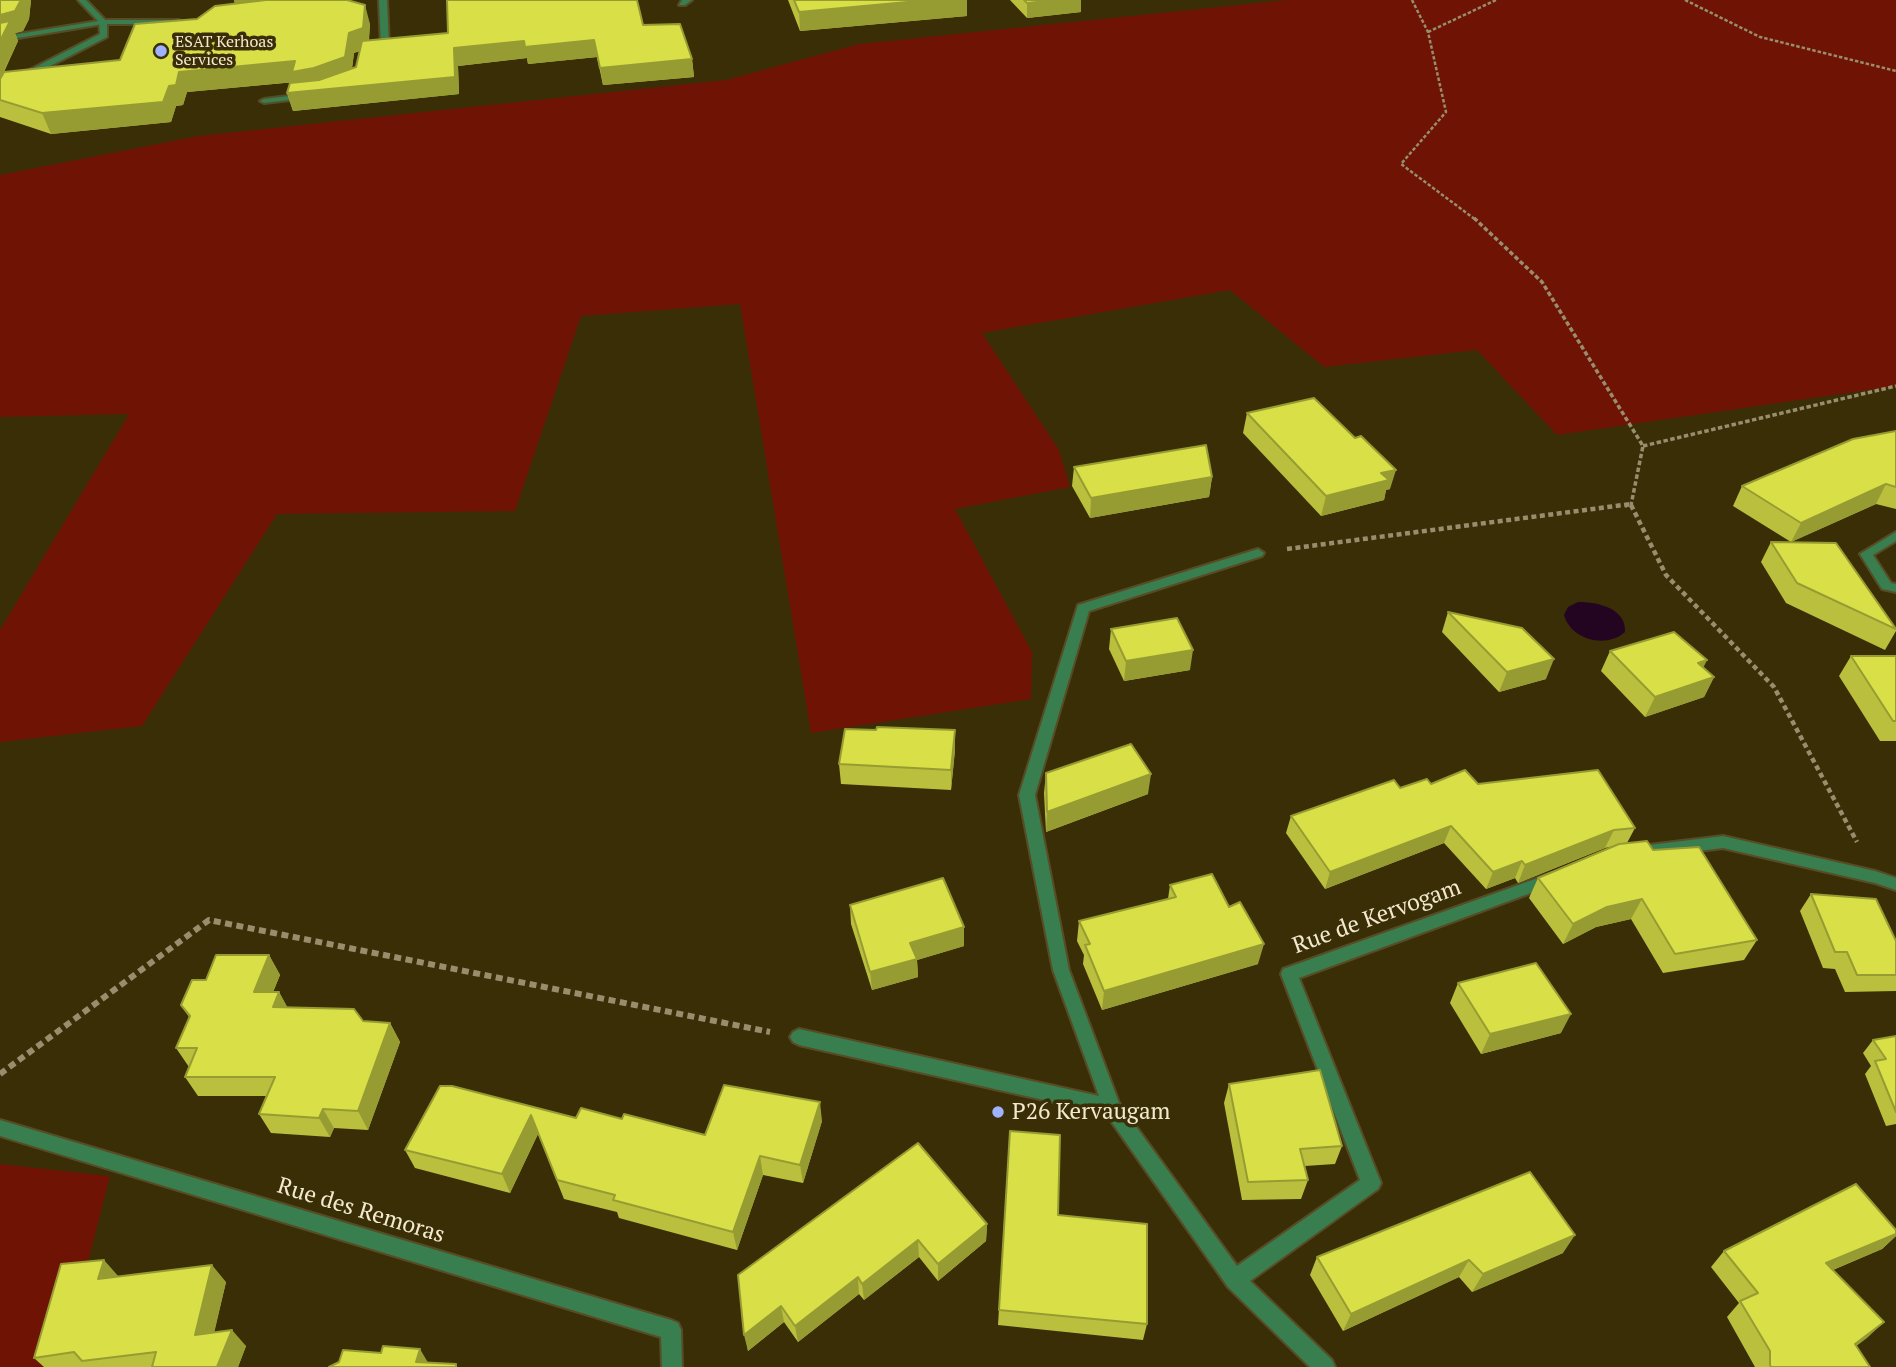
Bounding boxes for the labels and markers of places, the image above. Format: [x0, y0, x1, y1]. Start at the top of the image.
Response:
place label: ESAT Kerhoas Services [175, 32, 273, 70]
marker: ESAT Kerhoas Services [153, 43, 169, 59]
place label: P26 Kervaugam [1012, 1098, 1170, 1126]
marker: P26 Kervaugam [990, 1104, 1006, 1120]

